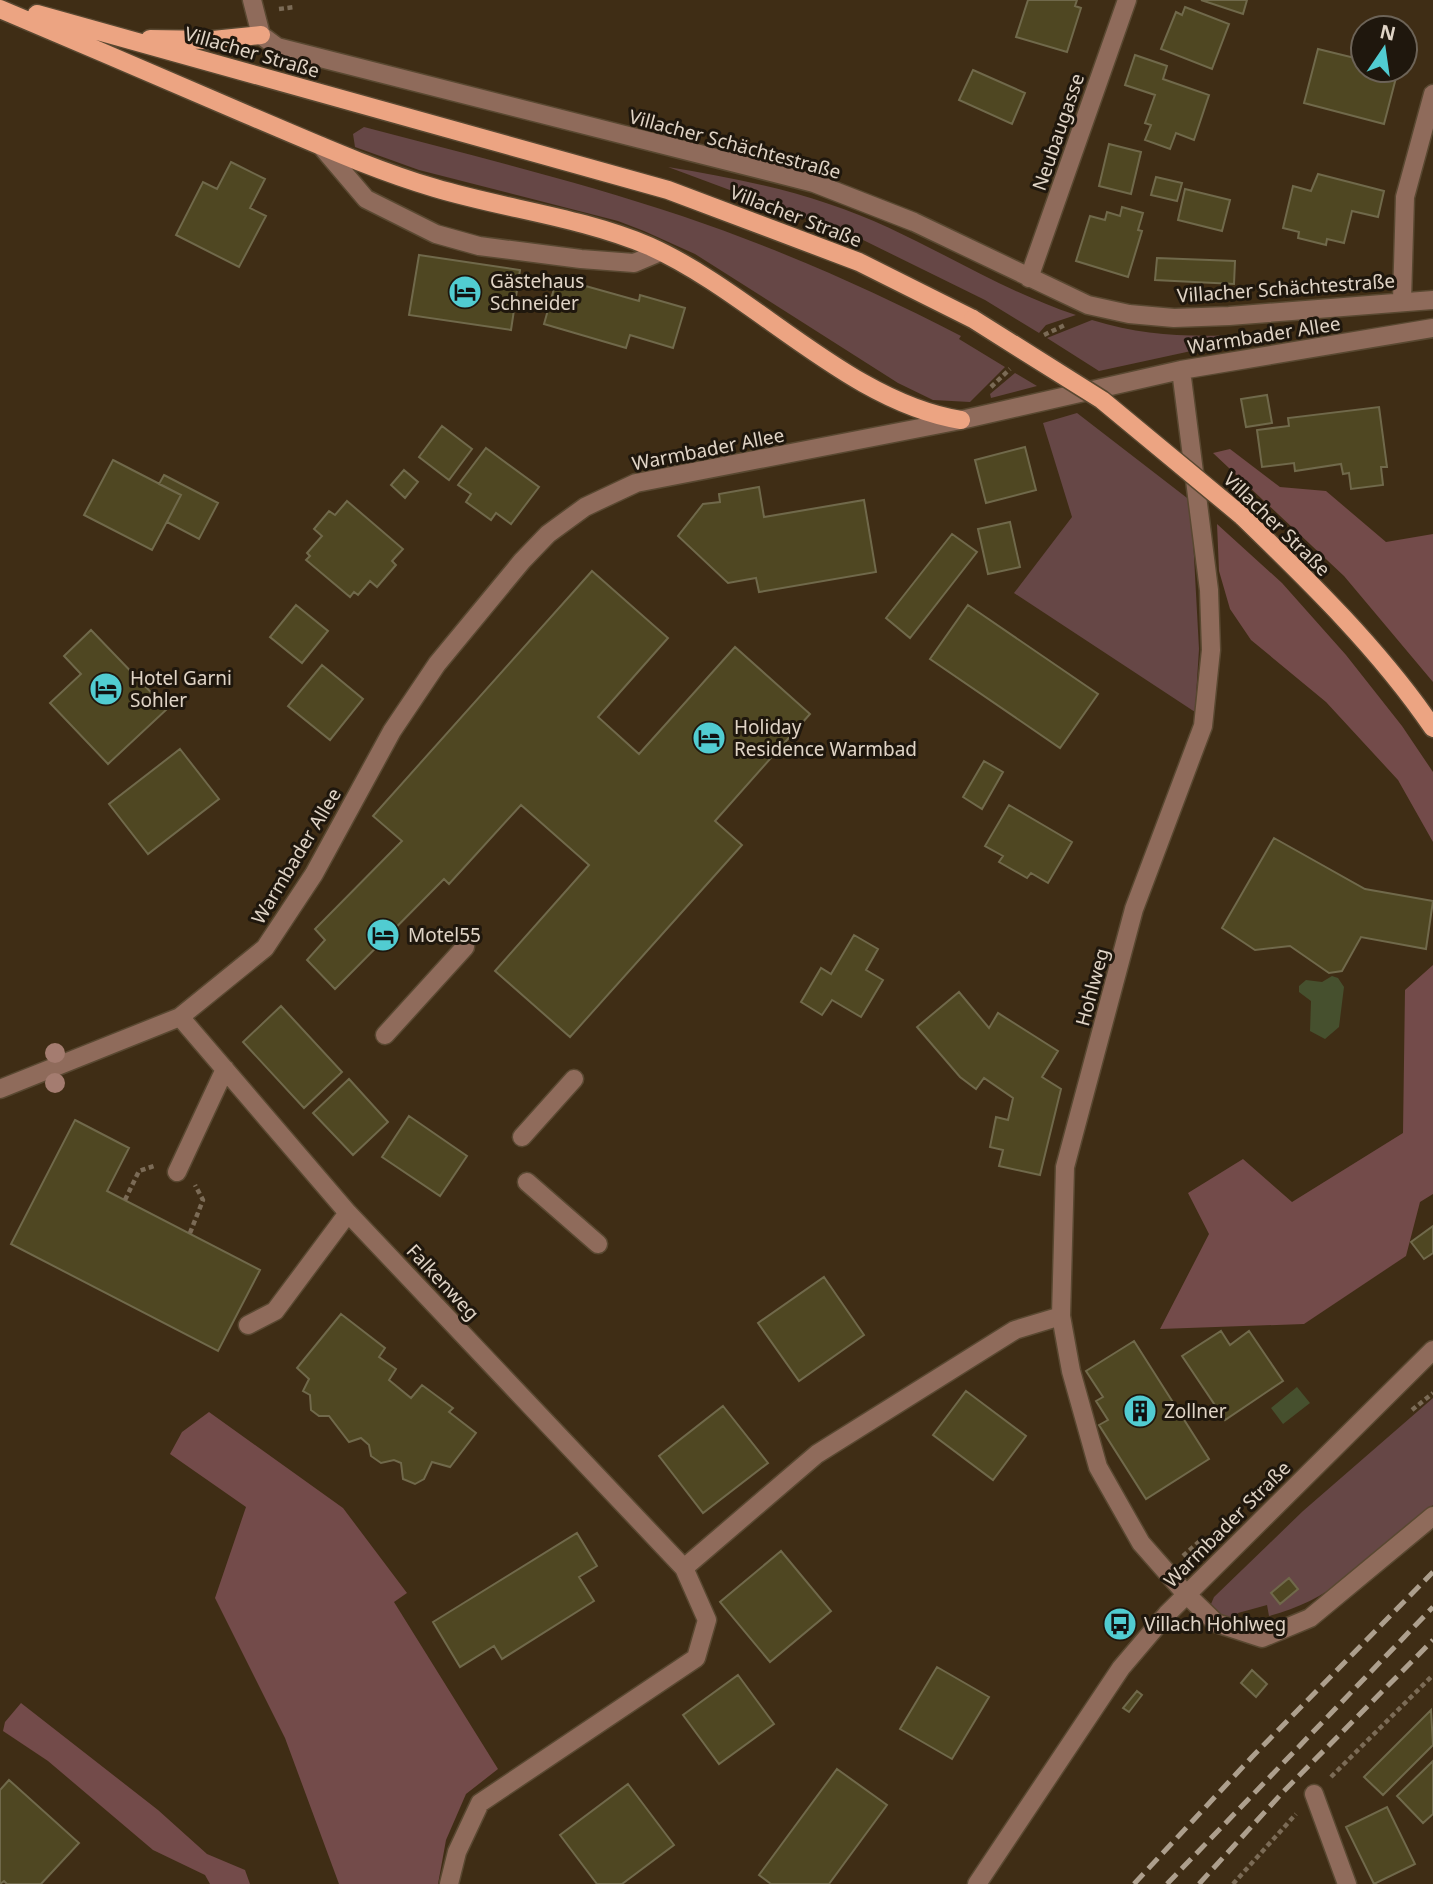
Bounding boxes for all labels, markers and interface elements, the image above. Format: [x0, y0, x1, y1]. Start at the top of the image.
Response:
north arrow [1349, 14, 1419, 84]
text: N [1377, 18, 1398, 47]
street label: Villacher Straße [181, 20, 323, 84]
street label: Neubaugasse [1026, 70, 1090, 194]
street label: Villacher Schächtestraße [626, 103, 844, 185]
street label: Villacher Straße [726, 179, 866, 253]
street label: Villacher Schächtestraße [1176, 267, 1396, 309]
place label: Gästehaus Schneider [490, 268, 584, 316]
hotel icon: Gästehaus Schneider [446, 273, 484, 311]
street label: Warmbader Allee [1186, 310, 1342, 360]
street label: Warmbader Allee [630, 422, 786, 476]
street label: Villacher Straße [1218, 466, 1336, 582]
place label: Hotel Garni Sohler [130, 665, 232, 713]
hotel icon: Hotel Garni Sohler [87, 670, 125, 708]
place label: Holiday Residence Warmbad [734, 714, 917, 762]
hotel icon: Holiday Residence Warmbad [690, 719, 728, 757]
street label: Warmbader Allee [245, 783, 347, 929]
hotel icon: Motel55 [364, 916, 402, 954]
place label: Motel55 [408, 922, 481, 948]
street label: Hohlweg [1069, 945, 1115, 1029]
street label: Falkenweg [401, 1238, 485, 1326]
building icon: Zollner [1121, 1392, 1159, 1430]
place label: Zollner [1164, 1398, 1227, 1424]
street label: Warmbader Straße [1158, 1455, 1296, 1593]
bus stop icon: Villach Hohlweg [1101, 1605, 1139, 1643]
place label: Villach Hohlweg [1144, 1611, 1286, 1637]

